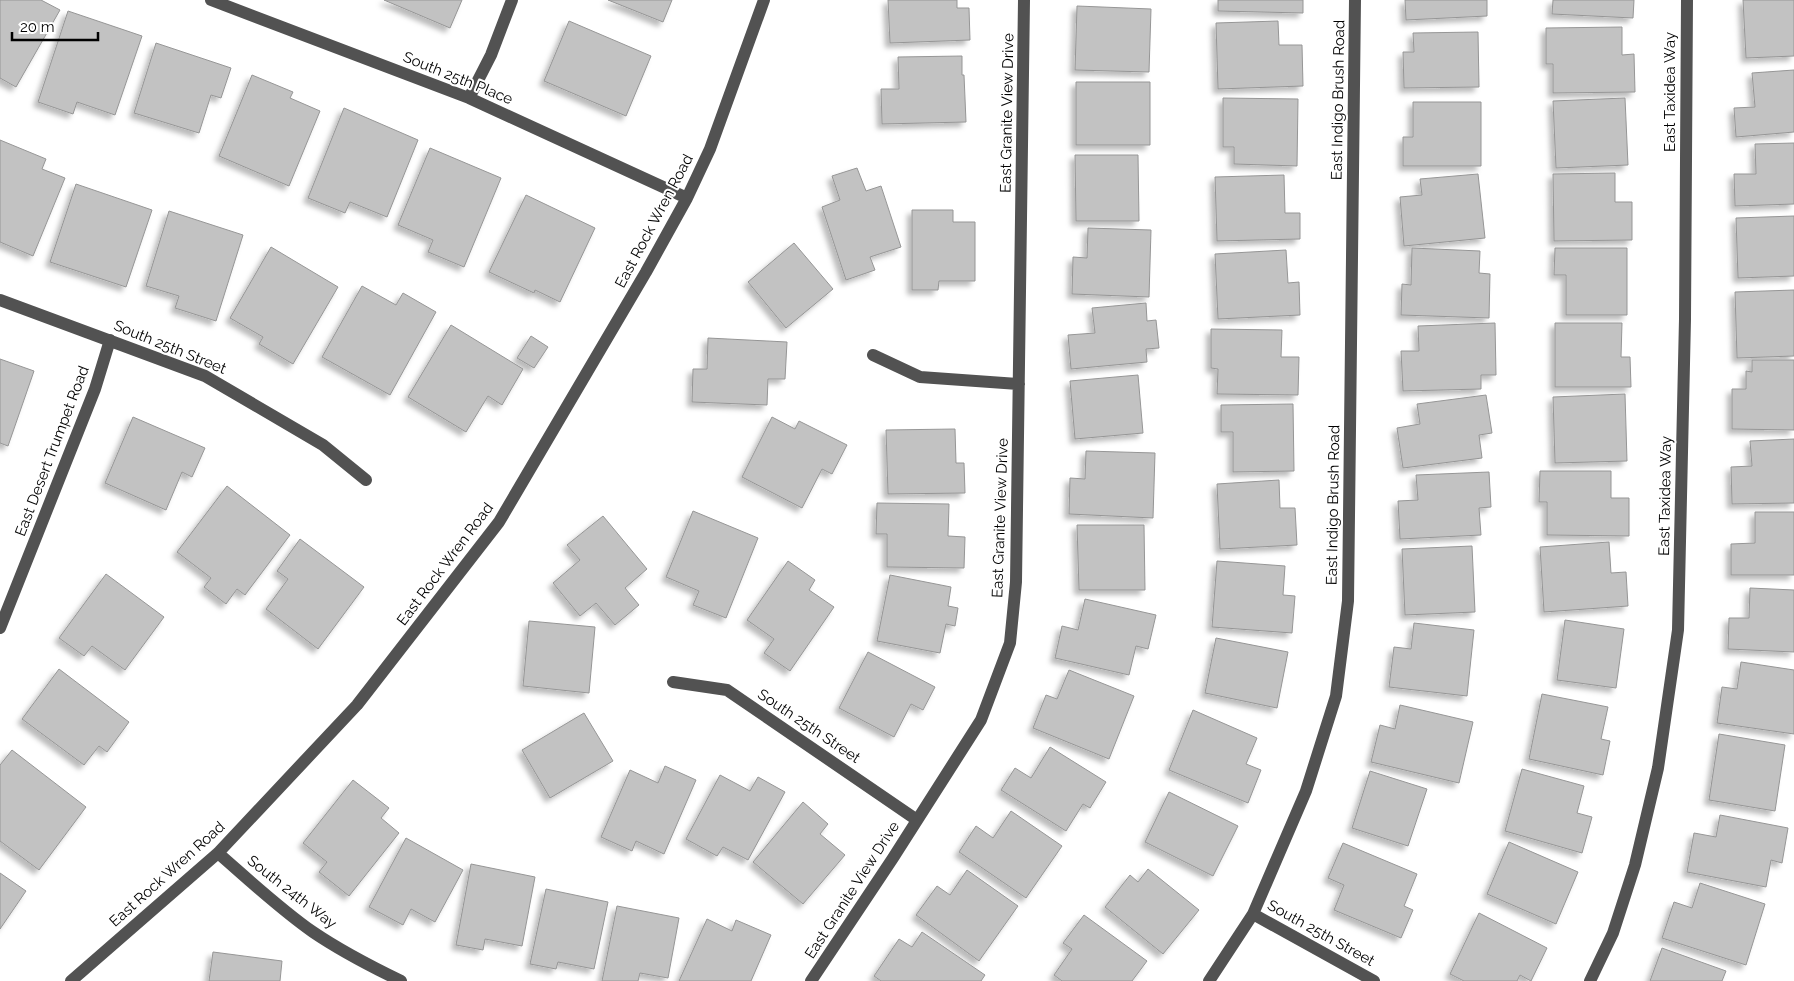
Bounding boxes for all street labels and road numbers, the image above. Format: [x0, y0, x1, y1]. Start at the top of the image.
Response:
street label: East Indigo Brush Road [1328, 20, 1348, 180]
street label: East Taxidea Way [1661, 32, 1679, 152]
street label: East Granite View Drive [997, 33, 1017, 193]
street label: South 25th Place [401, 48, 516, 108]
street label: East Rock Wren Road [611, 151, 697, 291]
street label: South 25th Street [111, 316, 229, 378]
street label: East Desert Trumpet Road [11, 363, 93, 539]
street label: East Indigo Brush Road [1323, 425, 1343, 585]
street label: East Taxidea Way [1655, 436, 1675, 556]
street label: East Granite View Drive [988, 438, 1012, 598]
street label: East Rock Wren Road [393, 499, 497, 629]
street label: South 25th Street [754, 685, 864, 767]
street label: East Rock Wren Road [106, 818, 228, 930]
street label: East Granite View Drive [801, 818, 903, 962]
street label: South 24th Way [244, 851, 340, 933]
street label: South 25th Street [1264, 896, 1378, 970]

